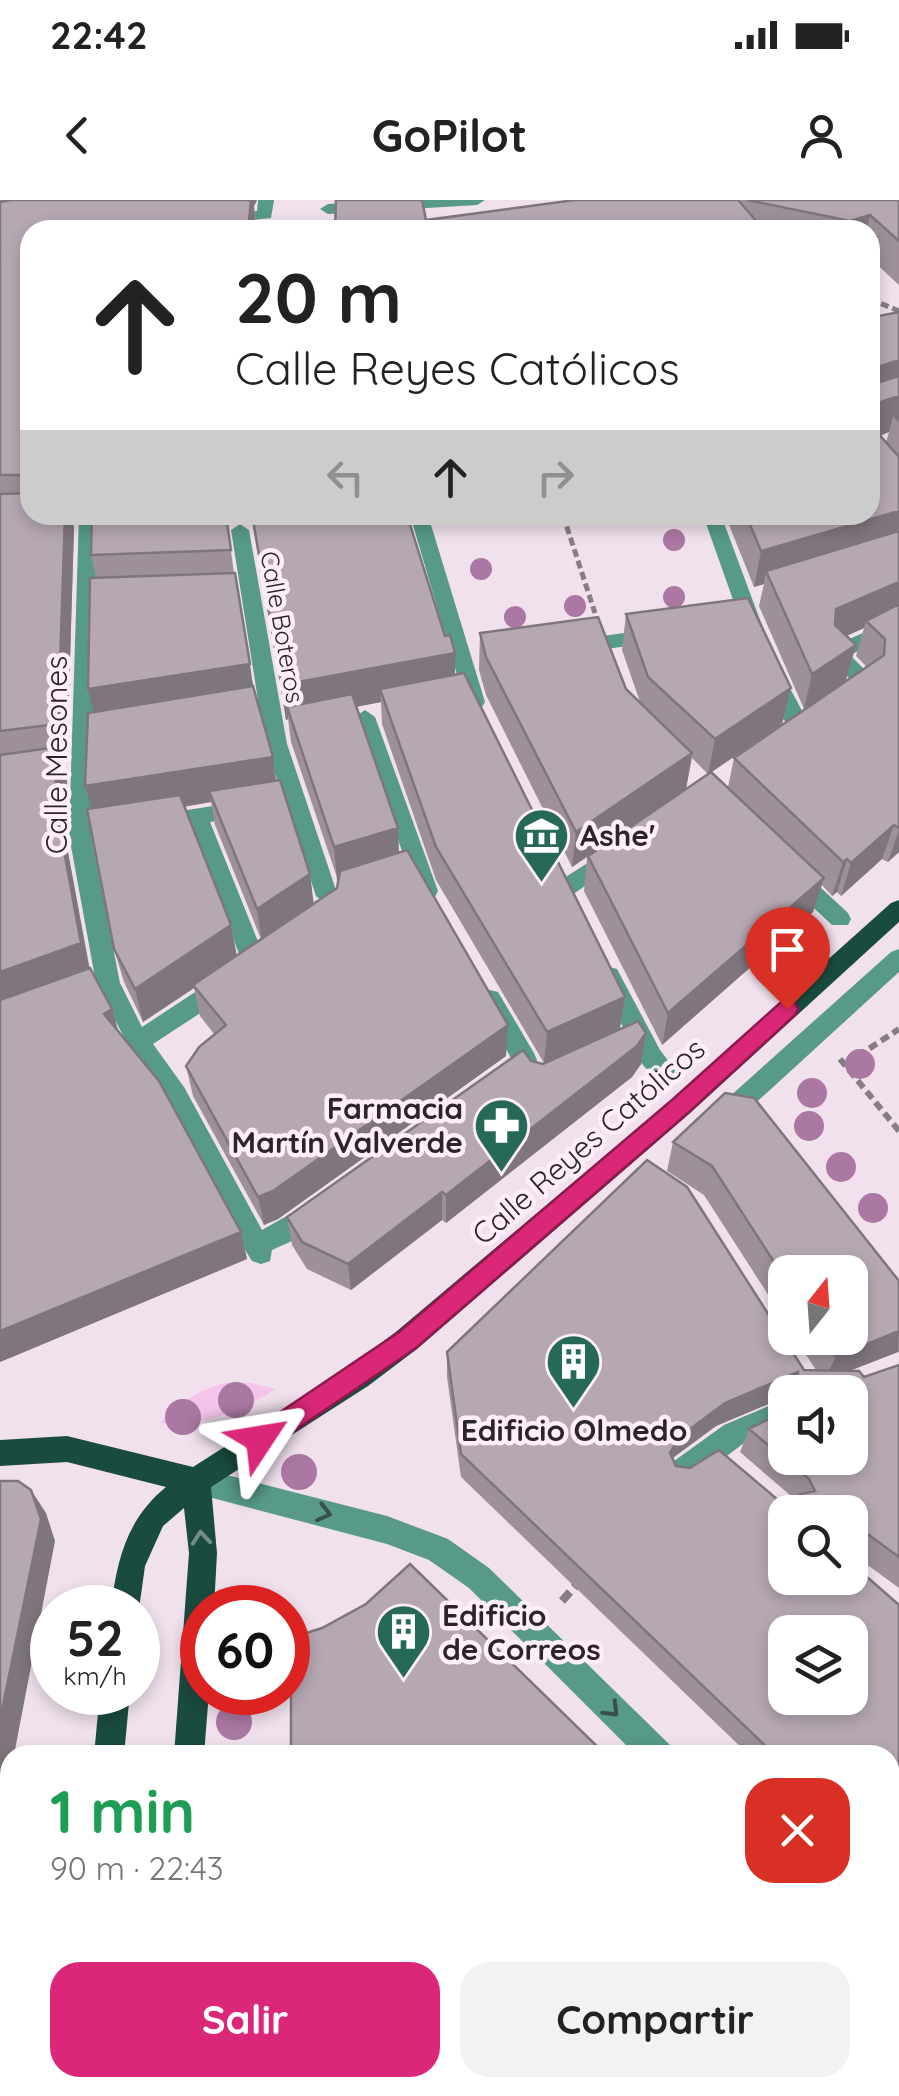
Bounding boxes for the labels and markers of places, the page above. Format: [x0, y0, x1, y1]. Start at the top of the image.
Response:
museum icon: Ashe' [511, 805, 571, 884]
place label: Ashe' [580, 816, 655, 854]
pin [745, 907, 830, 1010]
place label: Farmacia Martín Valverde [231, 1089, 463, 1161]
pharmacy icon: Farmacia Martín Valverde [472, 1095, 532, 1174]
building icon: Edificio Olmedo [544, 1332, 604, 1411]
place label: Edificio Olmedo [461, 1411, 687, 1449]
place label: Edificio de Correos [442, 1596, 601, 1668]
building icon: Edificio de Correos [373, 1602, 433, 1681]

